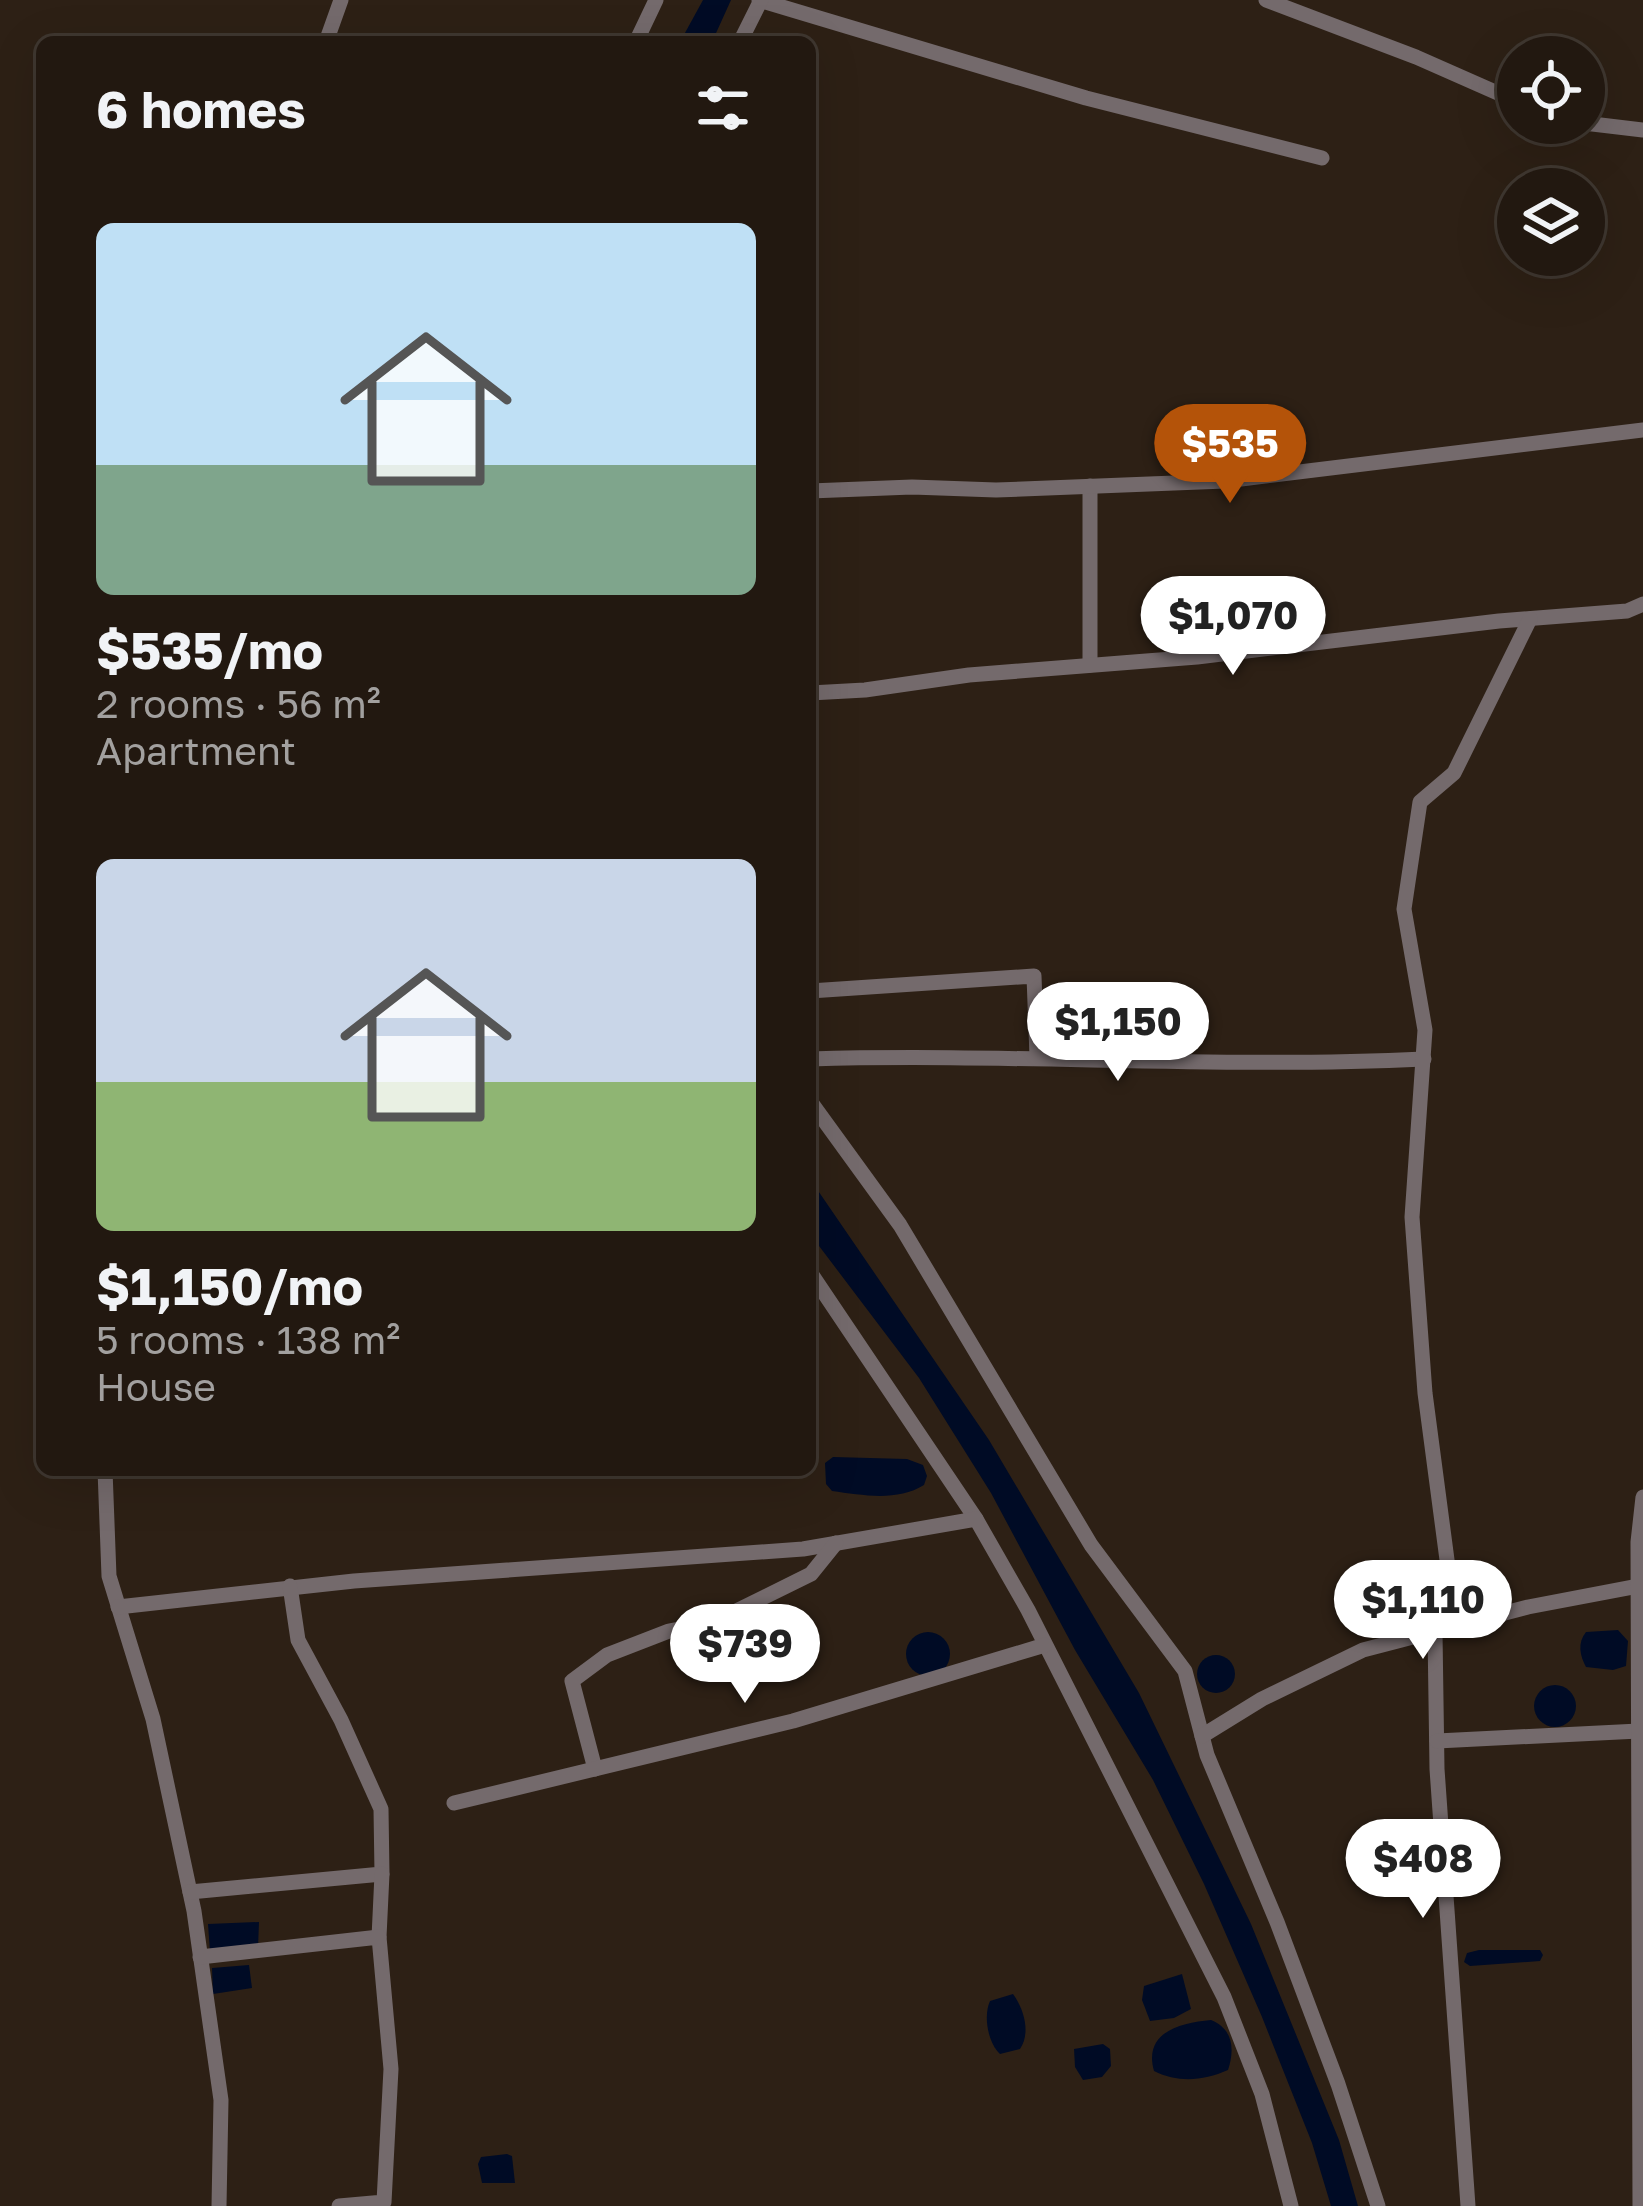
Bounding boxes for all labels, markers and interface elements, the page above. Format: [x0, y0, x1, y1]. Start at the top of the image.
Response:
map controls [1497, 36, 1605, 276]
button: locate [1497, 36, 1605, 144]
icon: filters [690, 75, 756, 141]
text: 6 homes [96, 78, 306, 139]
button: layers [1497, 168, 1605, 276]
icon: home [318, 301, 534, 517]
pin: $535 [1159, 404, 1301, 506]
text: $535 [1181, 419, 1279, 466]
pin: $1,070 [1135, 576, 1331, 678]
text: $1,070 [1168, 591, 1298, 638]
text: $535/mo [96, 619, 323, 680]
text: 2 rooms · 56 m² [96, 680, 381, 727]
text: Apartment [96, 727, 296, 774]
icon: home [318, 937, 534, 1153]
pin: $1,150 [1020, 982, 1216, 1084]
text: $1,150 [1054, 997, 1182, 1044]
text: $1,150/mo [96, 1255, 363, 1316]
text: 5 rooms · 138 m² [96, 1316, 400, 1363]
text: House [96, 1363, 216, 1410]
pin: $1,110 [1325, 1560, 1521, 1662]
text: $1,110 [1361, 1575, 1485, 1622]
pin: $739 [674, 1604, 816, 1706]
text: $739 [697, 1619, 793, 1666]
pin: $408 [1352, 1819, 1494, 1921]
text: $408 [1373, 1834, 1473, 1881]

